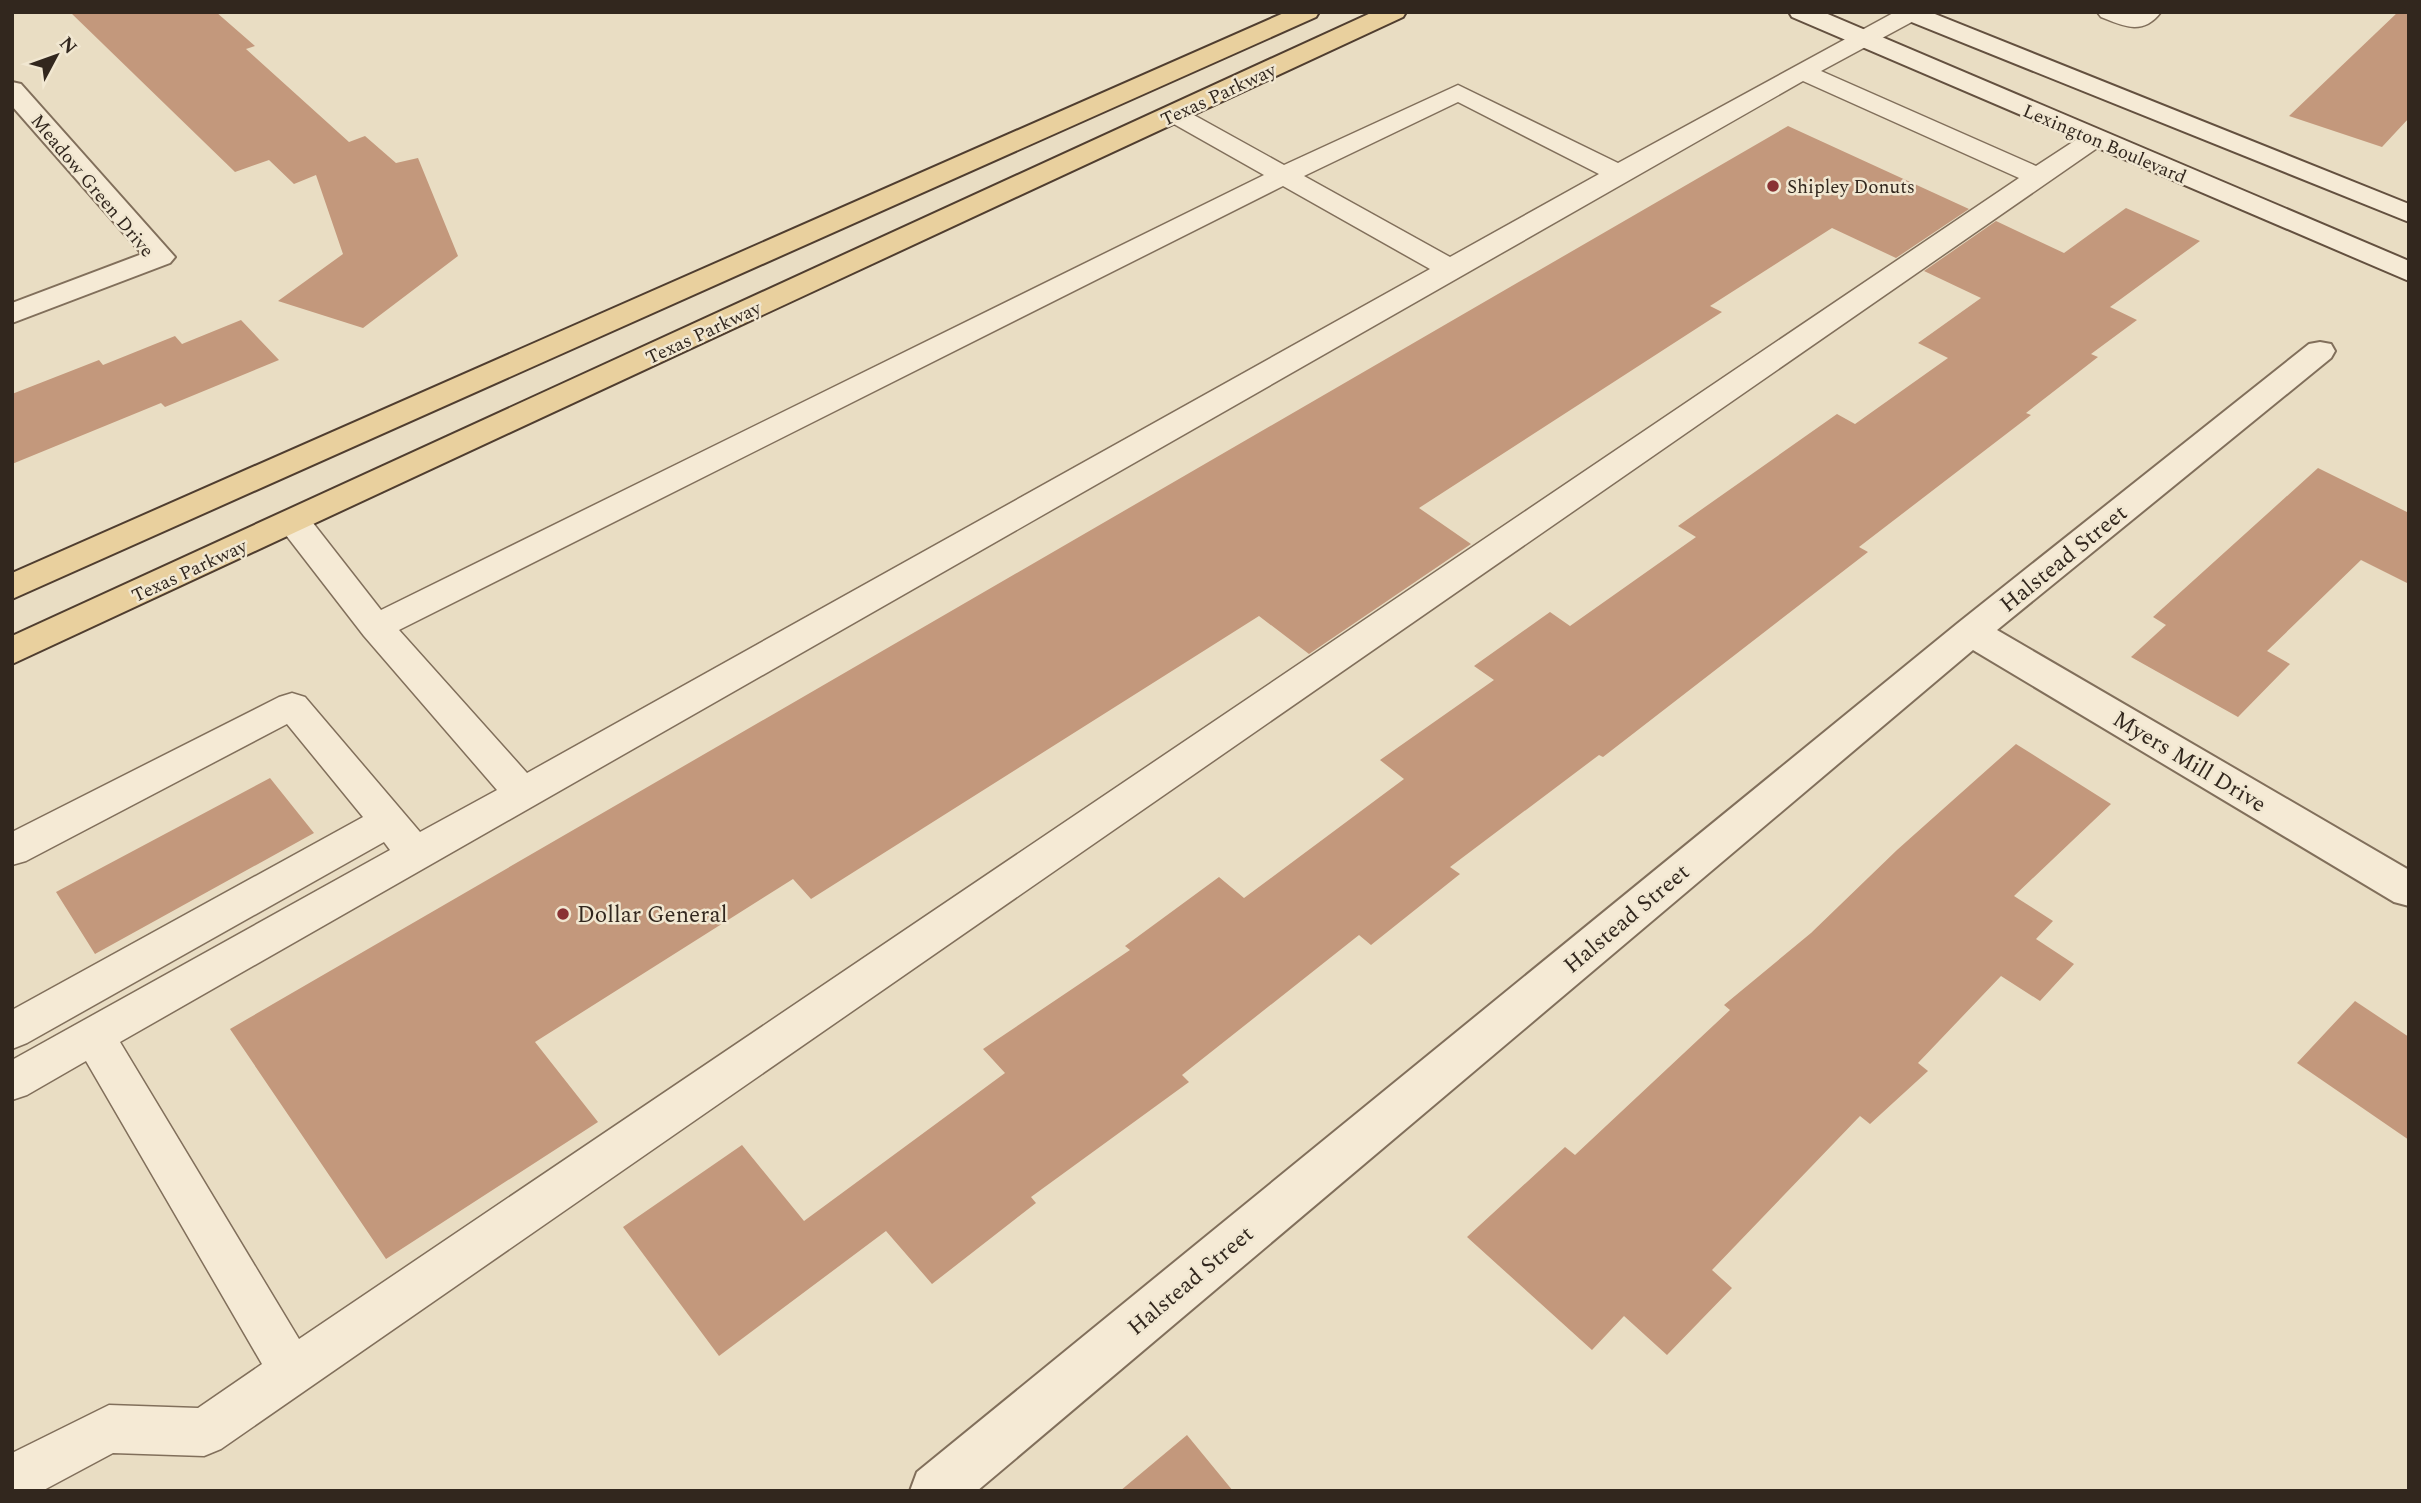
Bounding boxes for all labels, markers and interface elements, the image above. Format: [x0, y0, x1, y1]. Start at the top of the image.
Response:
north arrow [21, 21, 91, 91]
text: N [52, 30, 84, 61]
street label: Texas Parkway [1156, 56, 1282, 135]
street label: Lexington Boulevard [2018, 97, 2191, 192]
street label: Meadow Green Drive [23, 108, 161, 264]
place label: Shipley Donuts [1787, 173, 1915, 202]
marker: Shipley Donuts [1765, 178, 1781, 194]
street label: Texas Parkway [641, 294, 767, 373]
street label: Halstead Street [1992, 497, 2136, 622]
street label: Texas Parkway [127, 532, 253, 611]
street label: Myers Mill Drive [2106, 703, 2273, 822]
street label: Halstead Street [1556, 856, 1698, 983]
place label: Dollar General [577, 898, 727, 933]
marker: Dollar General [555, 906, 571, 922]
street label: Halstead Street [1120, 1218, 1262, 1345]

